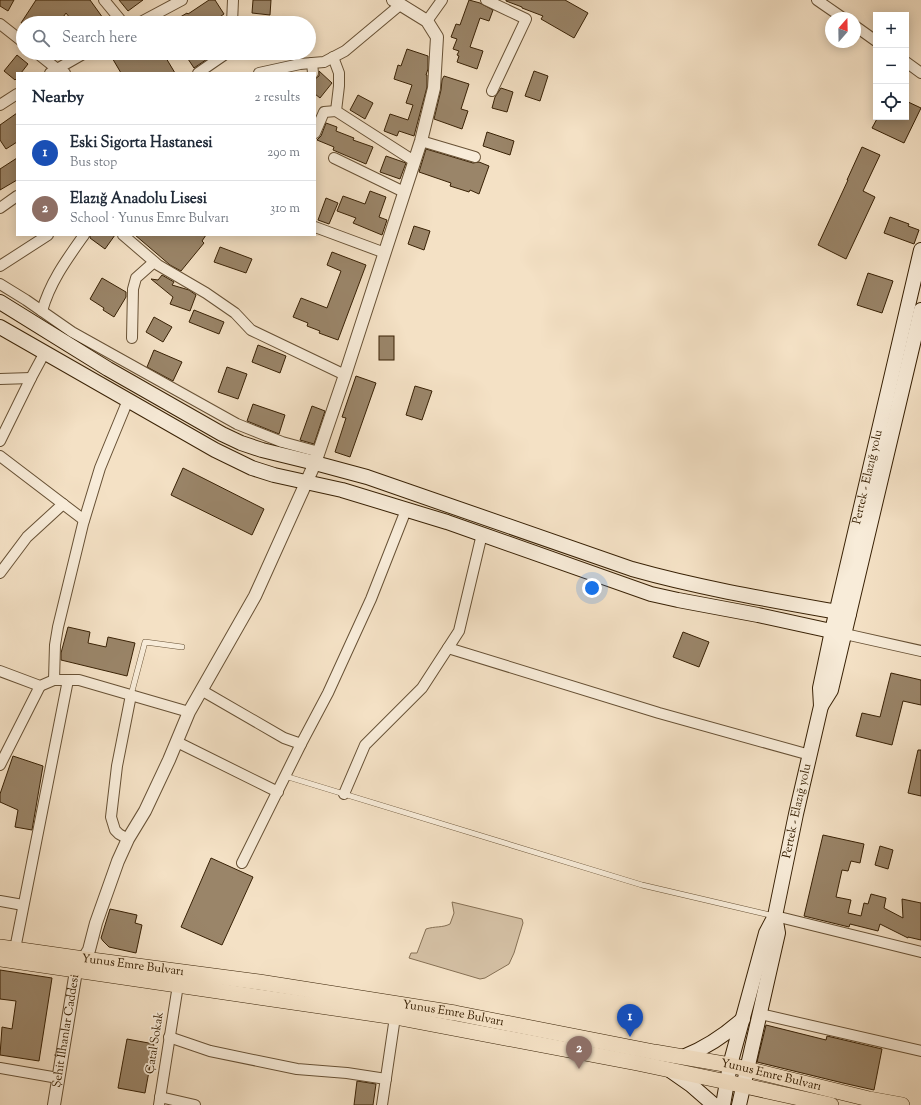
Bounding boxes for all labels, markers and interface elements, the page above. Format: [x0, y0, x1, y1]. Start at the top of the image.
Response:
north arrow [825, 12, 861, 48]
map controls [873, 12, 909, 120]
button: + [873, 12, 909, 48]
search box [16, 16, 316, 60]
icon: search [30, 27, 52, 49]
text: Search here [62, 28, 137, 49]
button: − [873, 48, 909, 84]
button: locate [873, 84, 909, 120]
text: Nearby [32, 86, 84, 110]
text: 2 results [255, 89, 300, 107]
text: Eski Sigorta Hastanesi [70, 133, 213, 154]
text: 1 [43, 144, 47, 162]
text: 290 m [267, 144, 300, 162]
text: Bus stop [70, 154, 117, 172]
text: Elazığ Anadolu Lisesi [70, 189, 207, 210]
text: 2 [42, 200, 48, 218]
text: 310 m [270, 200, 300, 218]
text: School · Yunus Emre Bulvarı [70, 210, 229, 228]
street label: Pertek - Elazığ yolu [848, 428, 888, 526]
your location [582, 578, 602, 598]
street label: Pertek - Elazığ yolu [778, 762, 816, 860]
street label: Yunus Emre Bulvarı [81, 950, 185, 981]
street label: Şehit İlhanlar Caddesi [48, 972, 84, 1089]
street label: Yunus Emre Bulvarı [401, 996, 506, 1031]
pin: 1 [617, 1004, 643, 1037]
street label: Çatal Sokak [141, 1010, 169, 1075]
pin: 2 [566, 1036, 592, 1069]
street label: Yunus Emre Bulvarı [719, 1055, 824, 1096]

